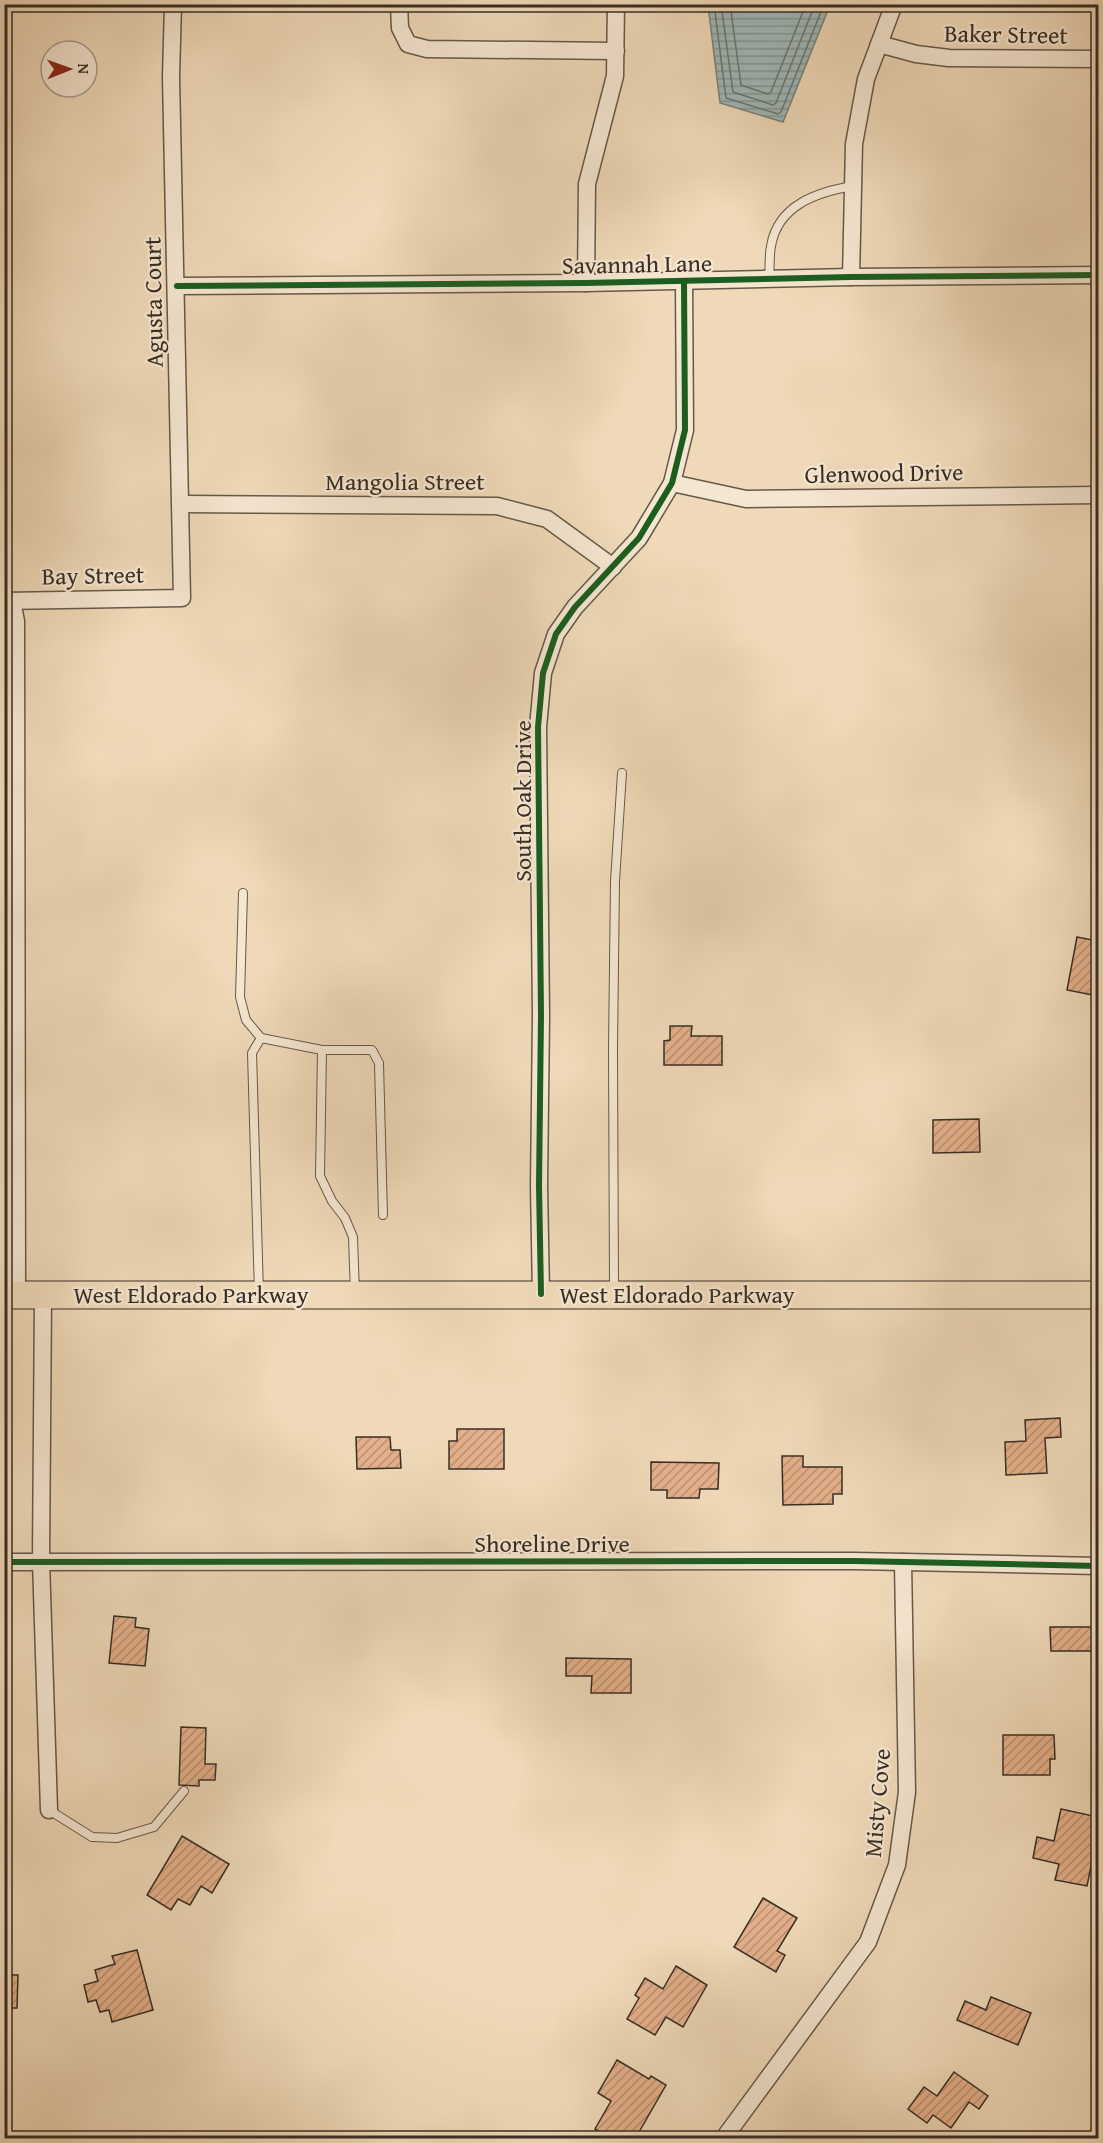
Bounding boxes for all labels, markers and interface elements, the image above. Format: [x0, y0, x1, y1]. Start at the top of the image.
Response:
street label: Baker Street [944, 15, 1069, 53]
north arrow [39, 39, 99, 99]
text: N [72, 63, 96, 75]
street label: Agusta Court [134, 236, 172, 368]
street label: Savannah Lane [562, 245, 712, 283]
street label: Glenwood Drive [804, 454, 964, 492]
street label: Mangolia Street [325, 464, 485, 499]
street label: Bay Street [41, 557, 145, 593]
street label: South Oak Drive [505, 720, 540, 882]
street label: West Eldorado Parkway [73, 1277, 309, 1312]
street label: West Eldorado Parkway [559, 1277, 795, 1312]
street label: Shoreline Drive [474, 1526, 630, 1561]
street label: Misty Cove [855, 1747, 899, 1859]

